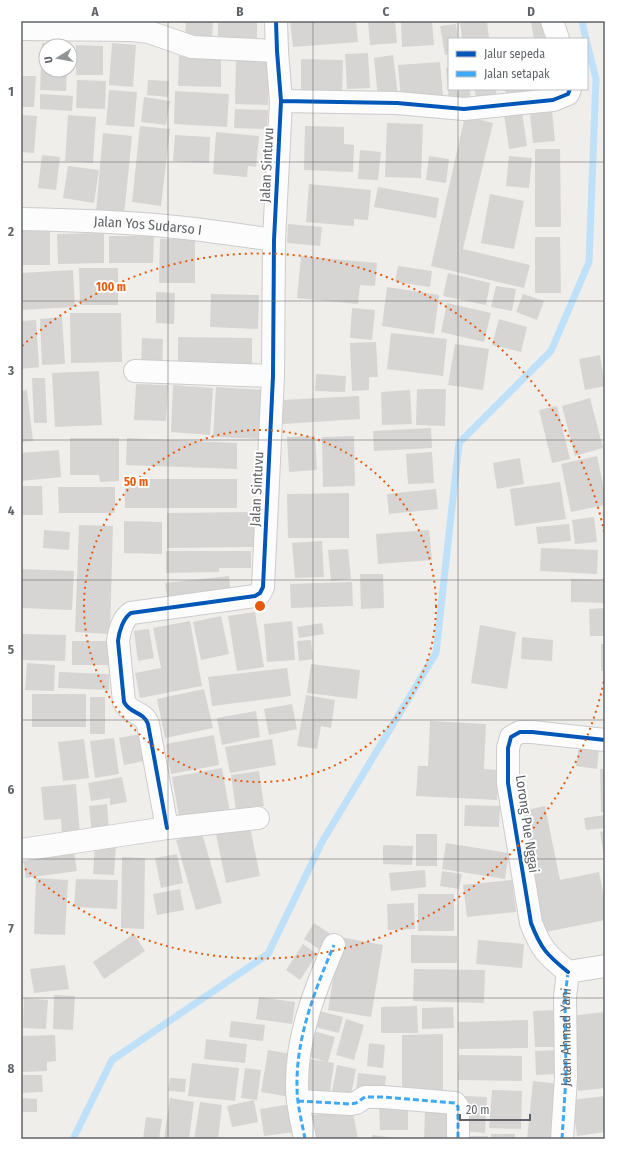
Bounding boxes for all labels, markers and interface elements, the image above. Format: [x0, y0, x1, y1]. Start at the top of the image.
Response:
text: A [90, 4, 99, 19]
text: B [236, 4, 244, 19]
text: C [383, 4, 390, 19]
text: D [527, 4, 535, 19]
north arrow [38, 38, 78, 78]
legend [448, 38, 588, 90]
text: Jalur sepeda [484, 47, 545, 61]
text: U [42, 55, 56, 64]
text: Jalan setapak [484, 67, 550, 81]
text: 1 [8, 84, 14, 99]
street label: Jalan Sintuvu [257, 127, 277, 203]
street label: Jalan Yos Sudarso I [93, 213, 203, 238]
text: 2 [7, 224, 14, 239]
text: 100 m [96, 280, 126, 294]
text: 3 [7, 363, 14, 378]
street label: Jalan Sintuvu [247, 451, 267, 527]
text: 50 m [124, 475, 148, 489]
text: 4 [8, 503, 15, 518]
centre of rings [253, 599, 267, 613]
text: 5 [8, 642, 14, 657]
street label: Lorong Pue Nggai [512, 774, 542, 874]
text: 6 [8, 782, 15, 797]
text: 7 [8, 921, 14, 936]
street label: Jalan Ahmad Yani [556, 987, 575, 1087]
text: 8 [8, 1061, 15, 1076]
scale bar [460, 1096, 530, 1122]
text: 20 m [466, 1103, 490, 1117]

